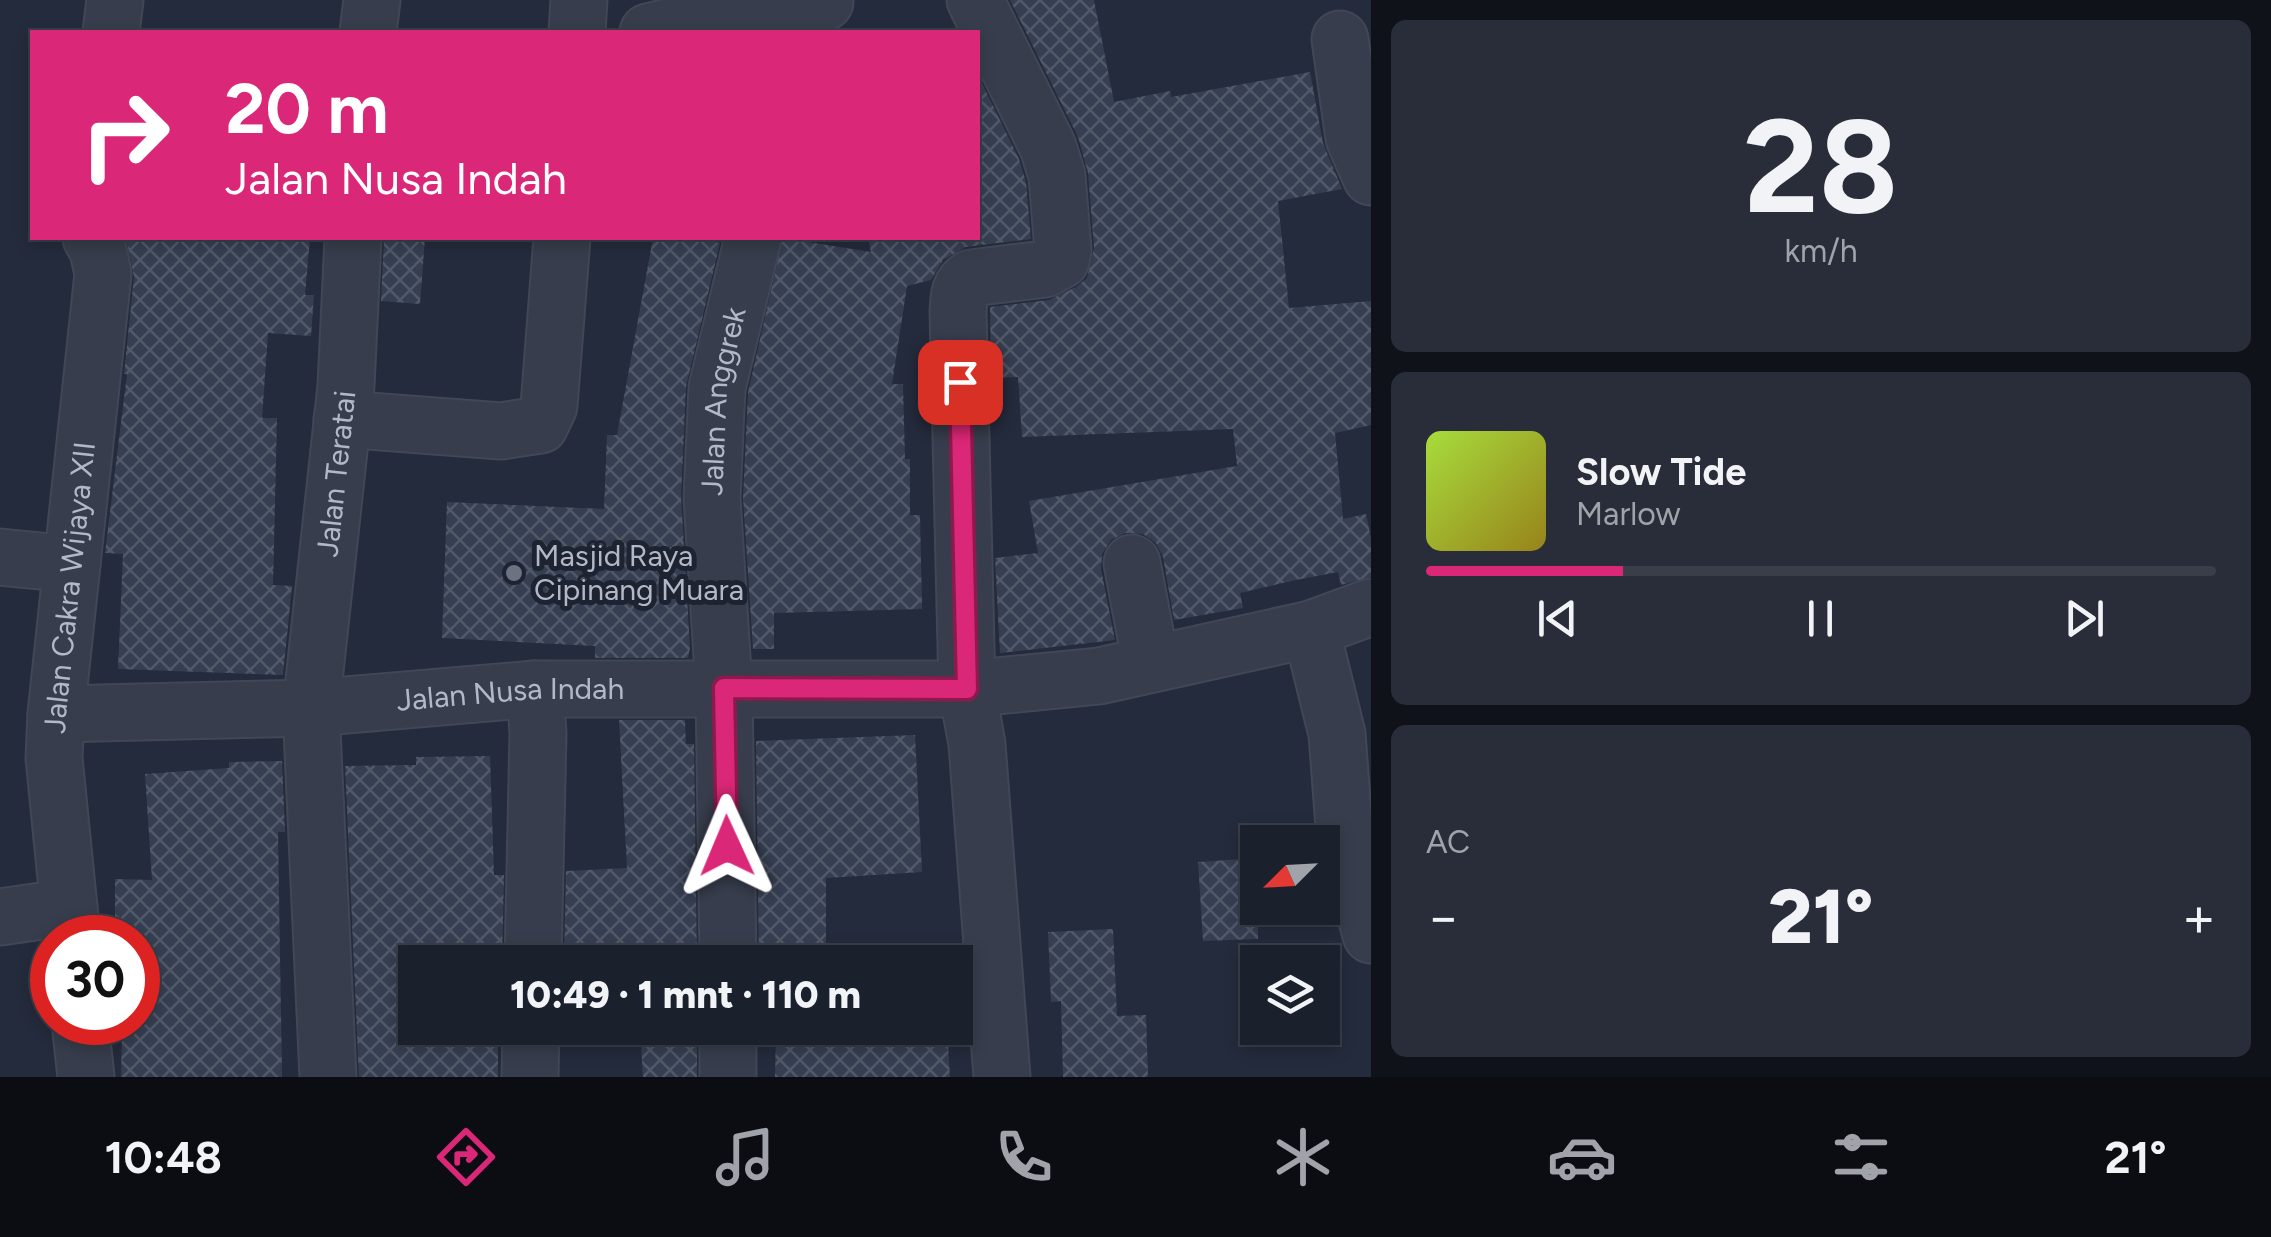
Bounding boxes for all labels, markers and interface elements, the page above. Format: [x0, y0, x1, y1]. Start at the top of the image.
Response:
text: 20 m [225, 66, 389, 151]
icon: right [60, 70, 190, 200]
text: 28 [1744, 89, 1898, 245]
text: Jalan Nusa Indah [225, 151, 567, 205]
text: km/h [1784, 232, 1858, 270]
street label: Jalan Anggrek [693, 303, 754, 496]
pin [918, 340, 1003, 425]
icon: arrive [933, 355, 988, 410]
street label: Jalan Teratai [309, 389, 363, 559]
street label: Jalan Cakra Wijaya XII [36, 440, 103, 734]
text: Slow Tide [1576, 449, 1746, 495]
text: Marlow [1576, 495, 1680, 533]
place label: Masjid Raya Cipinang Muara [534, 537, 744, 608]
marker: Masjid Raya Cipinang Muara [503, 562, 525, 584]
icon: previous [1530, 591, 1585, 646]
icon: pause [1793, 591, 1848, 646]
icon: next [2057, 591, 2112, 646]
street label: Jalan Nusa Indah [395, 669, 624, 719]
position arrow [675, 794, 779, 898]
text: AC [1426, 823, 1470, 861]
north arrow [1240, 825, 1340, 925]
map controls [1240, 825, 1340, 1045]
text: 21° [1769, 872, 1873, 962]
text: − [1426, 884, 1460, 950]
text: + [2182, 884, 2216, 950]
speed limit sign: 30 [30, 915, 160, 1045]
button: layers [1240, 945, 1340, 1045]
text: 10:49 · 1 mnt · 110 m [510, 972, 861, 1018]
icon: directions [431, 1122, 501, 1192]
icon: music [710, 1122, 780, 1192]
icon: phone [989, 1122, 1059, 1192]
icon: climate [1268, 1122, 1338, 1192]
icon: car [1547, 1122, 1617, 1192]
icon: filters [1826, 1122, 1896, 1192]
text: 10:48 [104, 1130, 222, 1184]
text: 21° [2104, 1130, 2166, 1184]

